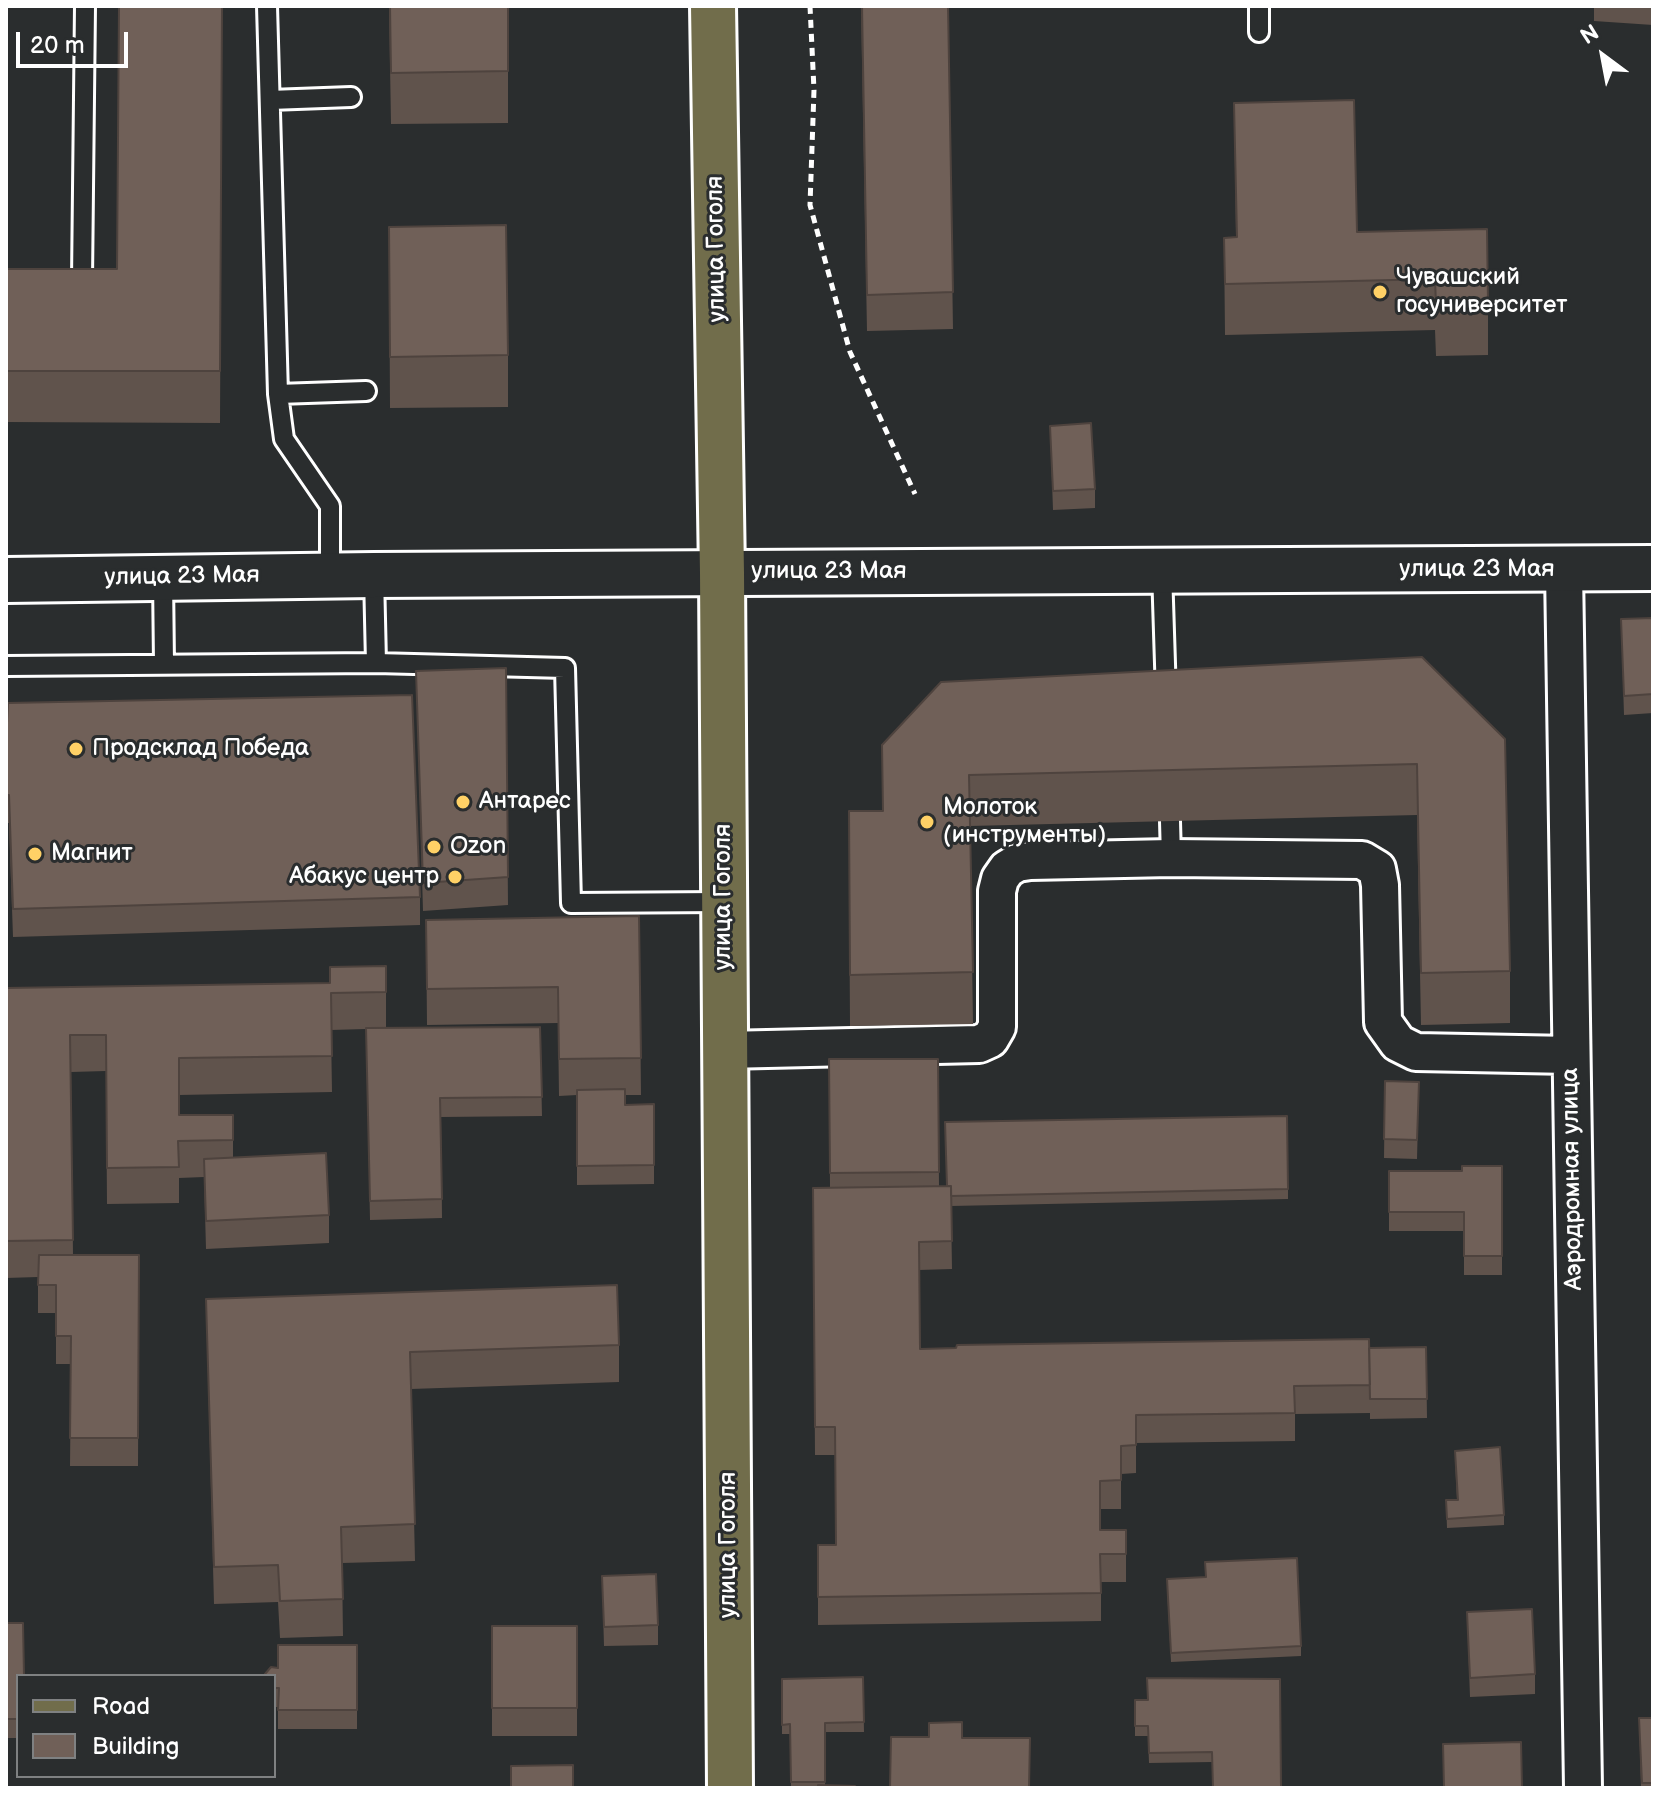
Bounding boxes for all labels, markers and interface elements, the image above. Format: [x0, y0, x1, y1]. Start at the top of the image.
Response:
scale bar [20, 16, 132, 66]
north arrow [1563, 16, 1643, 96]
text: N [1576, 19, 1604, 51]
text: 20 m [30, 31, 85, 60]
street label: улица Гоголя [701, 175, 733, 323]
place label: Чувашский госуниверситет [1396, 264, 1567, 320]
marker: Чувашский госуниверситет [1371, 283, 1389, 301]
street label: улица 23 Мая [1399, 556, 1555, 584]
street label: улица 23 Мая [751, 558, 907, 586]
street label: улица 23 Мая [104, 561, 260, 593]
place label: Продсклад Победа [92, 735, 309, 763]
marker: Продсклад Победа [67, 740, 85, 758]
place label: Антарес [479, 788, 571, 816]
marker: Антарес [454, 793, 472, 811]
place label: Молоток (инструменты) [943, 794, 1106, 850]
marker: Молоток (инструменты) [918, 813, 936, 831]
street label: улица Гоголя [710, 824, 738, 970]
place label: Ozon [450, 833, 506, 861]
marker: Ozon [425, 838, 443, 856]
place label: Магнит [51, 840, 133, 868]
marker: Магнит [26, 845, 44, 863]
place label: Абакус центр [289, 863, 439, 891]
marker: Абакус центр [446, 868, 464, 886]
street label: Аэродромная улица [1557, 1067, 1589, 1291]
street label: улица Гоголя [715, 1472, 743, 1618]
legend [16, 1674, 276, 1778]
text: Road [92, 1692, 150, 1721]
text: Building [92, 1732, 179, 1761]

